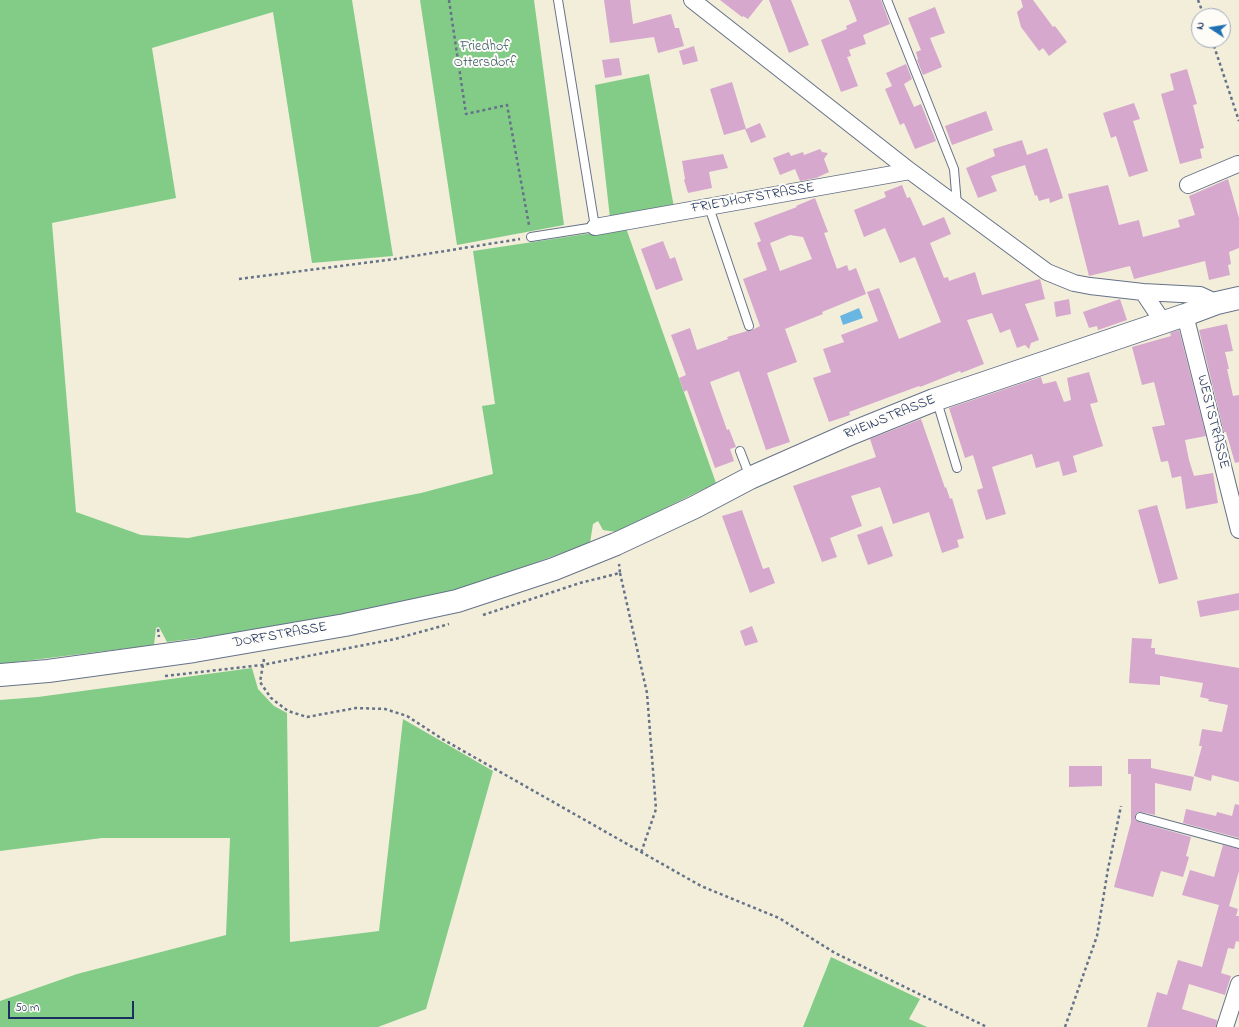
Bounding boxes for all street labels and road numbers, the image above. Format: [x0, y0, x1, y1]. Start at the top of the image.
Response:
street label: FRIEDHOFSTRASSE [690, 180, 816, 218]
street label: WESTSTRASSE [1192, 373, 1232, 471]
street label: RHEINSTRASSE [842, 392, 938, 444]
street label: DORFSTRASSE [232, 619, 328, 653]

